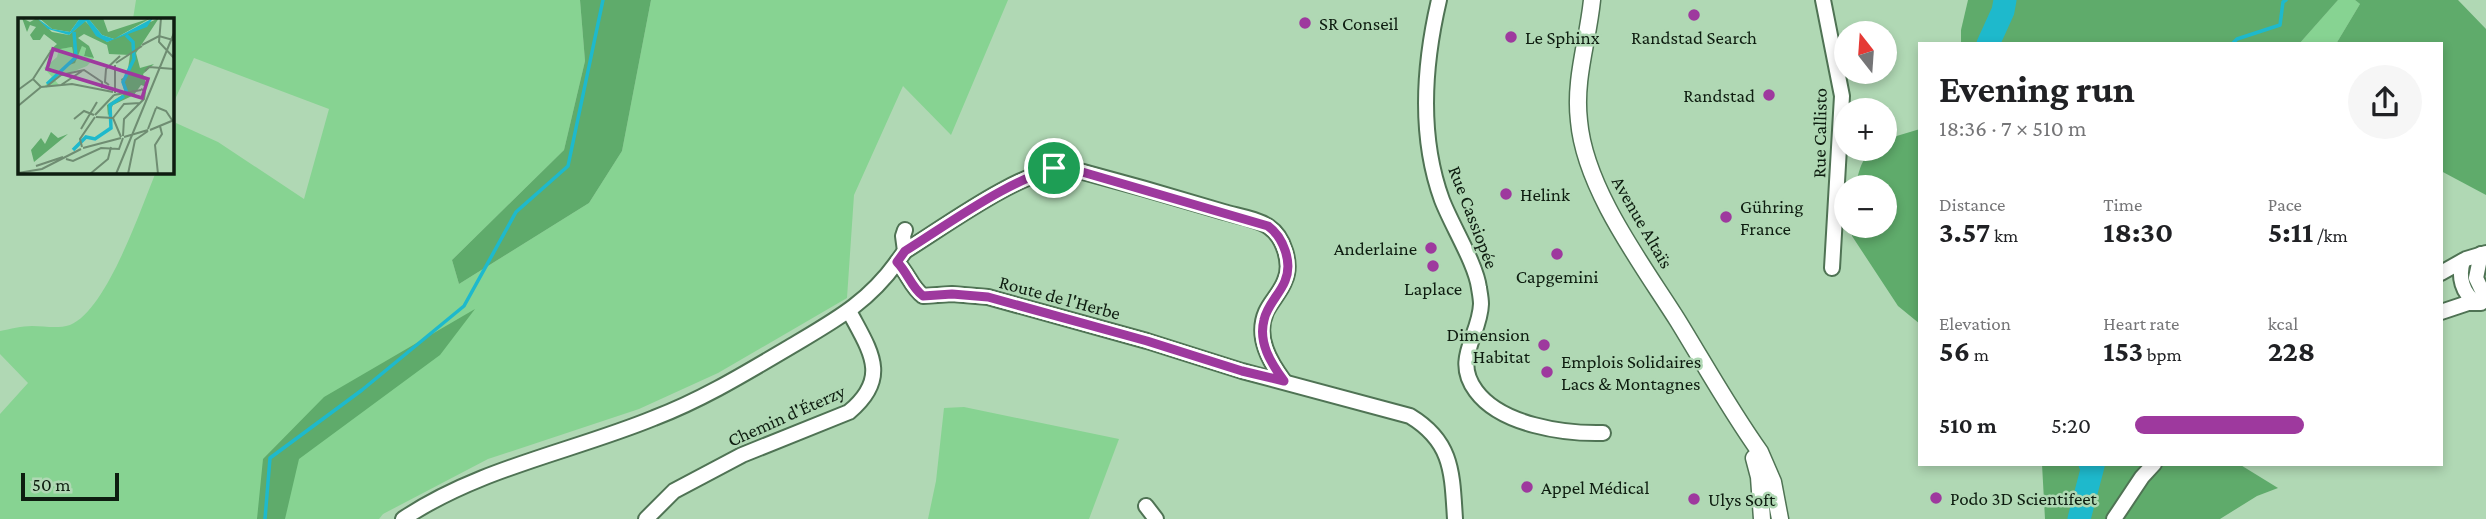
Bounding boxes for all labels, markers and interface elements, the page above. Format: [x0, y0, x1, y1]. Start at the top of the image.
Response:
marker: Randstad Search [1686, 7, 1702, 23]
place label: SR Conseil [1319, 13, 1399, 34]
marker: SR Conseil [1297, 15, 1313, 31]
inset map [18, 18, 173, 173]
north arrow [1834, 21, 1897, 84]
map controls [1834, 21, 1897, 238]
place label: Le Sphinx [1525, 27, 1600, 48]
place label: Randstad Search [1631, 27, 1757, 48]
marker: Le Sphinx [1503, 29, 1519, 45]
button: share [2348, 65, 2422, 139]
text: Evening run [1939, 68, 2135, 110]
place label: Randstad [1683, 85, 1755, 106]
marker: Randstad [1761, 87, 1777, 103]
street label: Rue Callisto [1808, 88, 1831, 178]
button: + [1834, 98, 1897, 161]
text: 18:36 · 7 × 510 m [1939, 115, 2087, 141]
pin [1024, 138, 1084, 198]
icon: arrive [1035, 149, 1073, 187]
street label: Rue Cassiopée [1444, 163, 1503, 271]
street label: Avenue Altaïs [1608, 173, 1677, 272]
button: − [1834, 175, 1897, 238]
place label: Helink [1520, 184, 1571, 205]
marker: Helink [1498, 186, 1514, 202]
text: Distance [1939, 194, 2005, 215]
text: Time [2103, 194, 2142, 215]
text: Pace [2268, 194, 2302, 215]
place label: Gühring France [1740, 196, 1803, 239]
marker: Gühring France [1718, 209, 1734, 225]
text: 3.57 [1939, 215, 1990, 248]
text: 18:30 [2103, 215, 2173, 248]
text: 5:11 [2268, 215, 2313, 248]
text: km [1990, 225, 2018, 246]
text: /km [2313, 225, 2348, 246]
place label: Anderlaine [1334, 238, 1417, 259]
marker: Anderlaine [1423, 240, 1439, 256]
marker: Capgemini [1549, 246, 1565, 262]
marker: Laplace [1425, 258, 1441, 274]
place label: Capgemini [1516, 266, 1598, 287]
street label: Route de l'Herbe [997, 271, 1123, 324]
place label: Laplace [1404, 278, 1462, 299]
text: Elevation [1939, 313, 2011, 334]
text: Heart rate [2103, 313, 2179, 334]
text: kcal [2268, 313, 2298, 334]
place label: Dimension Habitat [1446, 324, 1531, 367]
text: 56 [1939, 334, 1970, 367]
text: 153 [2103, 334, 2143, 367]
text: 228 [2268, 334, 2315, 367]
marker: Dimension Habitat [1536, 337, 1552, 353]
text: m [1970, 344, 1989, 365]
text: bpm [2143, 344, 2182, 365]
place label: Emplois Solidaires Lacs & Montagnes [1561, 351, 1701, 394]
marker: Emplois Solidaires Lacs & Montagnes [1539, 364, 1555, 380]
street label: Chemin d'Éterzy [724, 380, 848, 451]
text: 510 m [1939, 412, 1997, 438]
text: 5:20 [2051, 412, 2091, 438]
scale bar [21, 470, 119, 502]
text: 50 m [32, 474, 71, 495]
place label: Appel Médical [1541, 477, 1649, 498]
marker: Appel Médical [1519, 479, 1535, 495]
place label: Podo 3D Scientifeet [1950, 488, 2098, 509]
place label: Ulys Soft [1708, 489, 1776, 510]
marker: Podo 3D Scientifeet [1928, 490, 1944, 506]
marker: Ulys Soft [1686, 491, 1702, 507]

